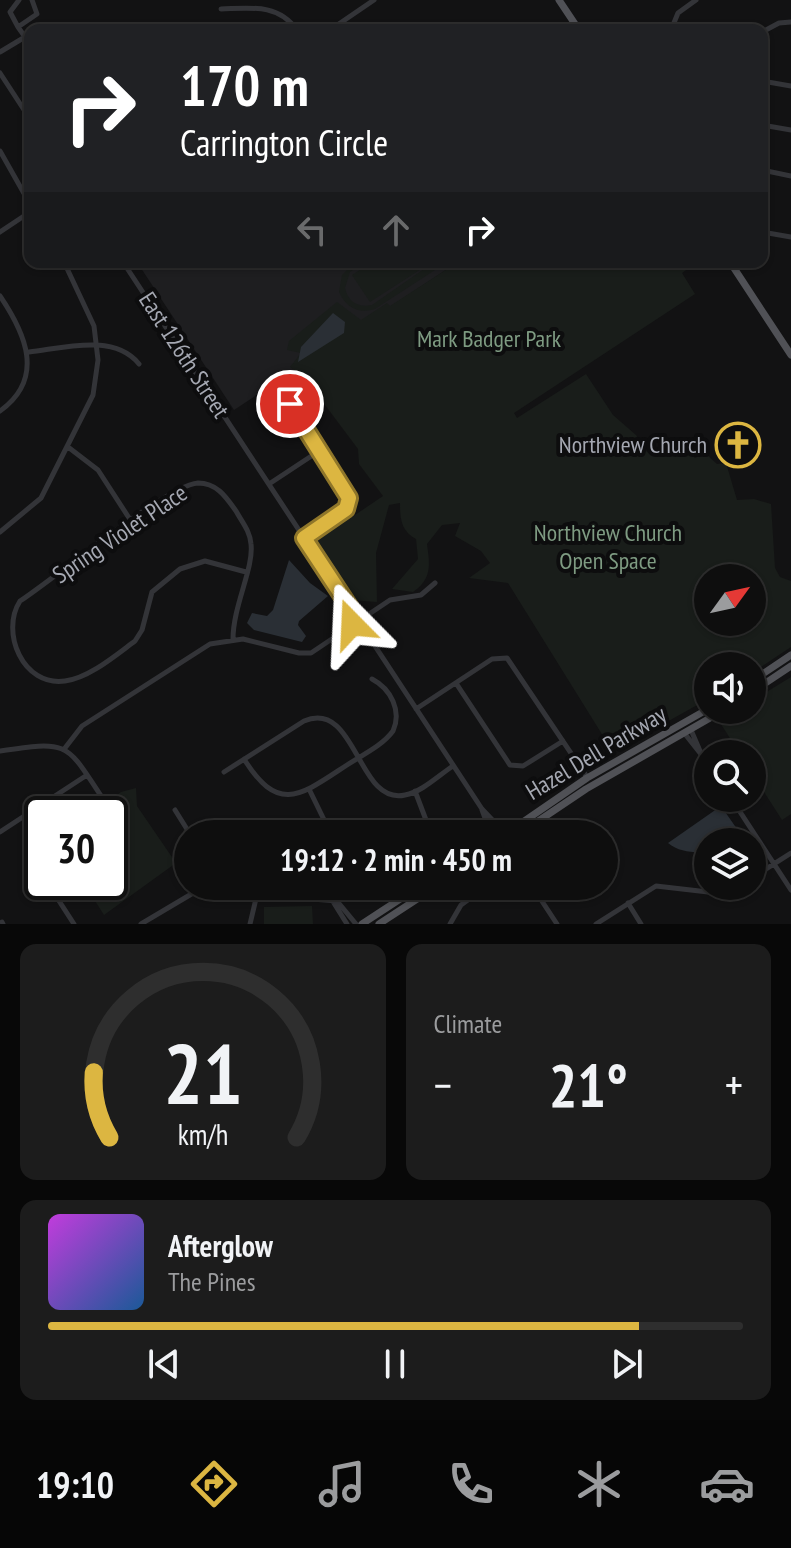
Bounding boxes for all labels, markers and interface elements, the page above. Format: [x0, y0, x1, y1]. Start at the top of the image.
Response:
text: 170 m [180, 49, 309, 121]
icon: right [48, 56, 152, 160]
text: Carrington Circle [180, 119, 388, 166]
icon: left [290, 208, 334, 252]
icon: ahead [374, 208, 418, 252]
icon: right [458, 208, 502, 252]
street label: East 126th Street [132, 286, 237, 424]
park label: Mark Badger Park [417, 323, 562, 354]
pin [256, 370, 324, 438]
icon: arrive [268, 382, 312, 426]
church icon: Northview Church [714, 421, 762, 469]
place label: Northview Church [559, 429, 707, 460]
street label: Spring Violet Place [46, 477, 193, 590]
park label: Northview Church Open Space [534, 517, 682, 576]
north arrow [694, 564, 766, 636]
map controls [694, 564, 766, 900]
position arrow [310, 582, 394, 666]
button: sound [694, 652, 766, 724]
street label: Hazel Dell Parkway [520, 698, 672, 807]
button: search [694, 740, 766, 812]
speed limit sign: 30 [24, 796, 128, 900]
button: layers [694, 828, 766, 900]
text: 19:12 · 2 min · 450 m [280, 840, 512, 879]
text: Climate [434, 1007, 502, 1040]
text: 21 [163, 1019, 243, 1127]
text: 21° [549, 1046, 628, 1124]
text: − [434, 1056, 452, 1113]
text: + [725, 1056, 743, 1113]
text: km/h [177, 1116, 228, 1153]
text: Afterglow [168, 1226, 273, 1265]
text: The Pines [168, 1265, 256, 1298]
icon: previous [142, 1342, 186, 1386]
icon: pause [373, 1342, 417, 1386]
icon: next [605, 1342, 649, 1386]
icon: directions [186, 1456, 242, 1512]
icon: music [314, 1456, 370, 1512]
icon: phone [443, 1456, 499, 1512]
icon: climate [571, 1456, 627, 1512]
icon: car [699, 1456, 755, 1512]
text: 19:10 [36, 1461, 114, 1508]

